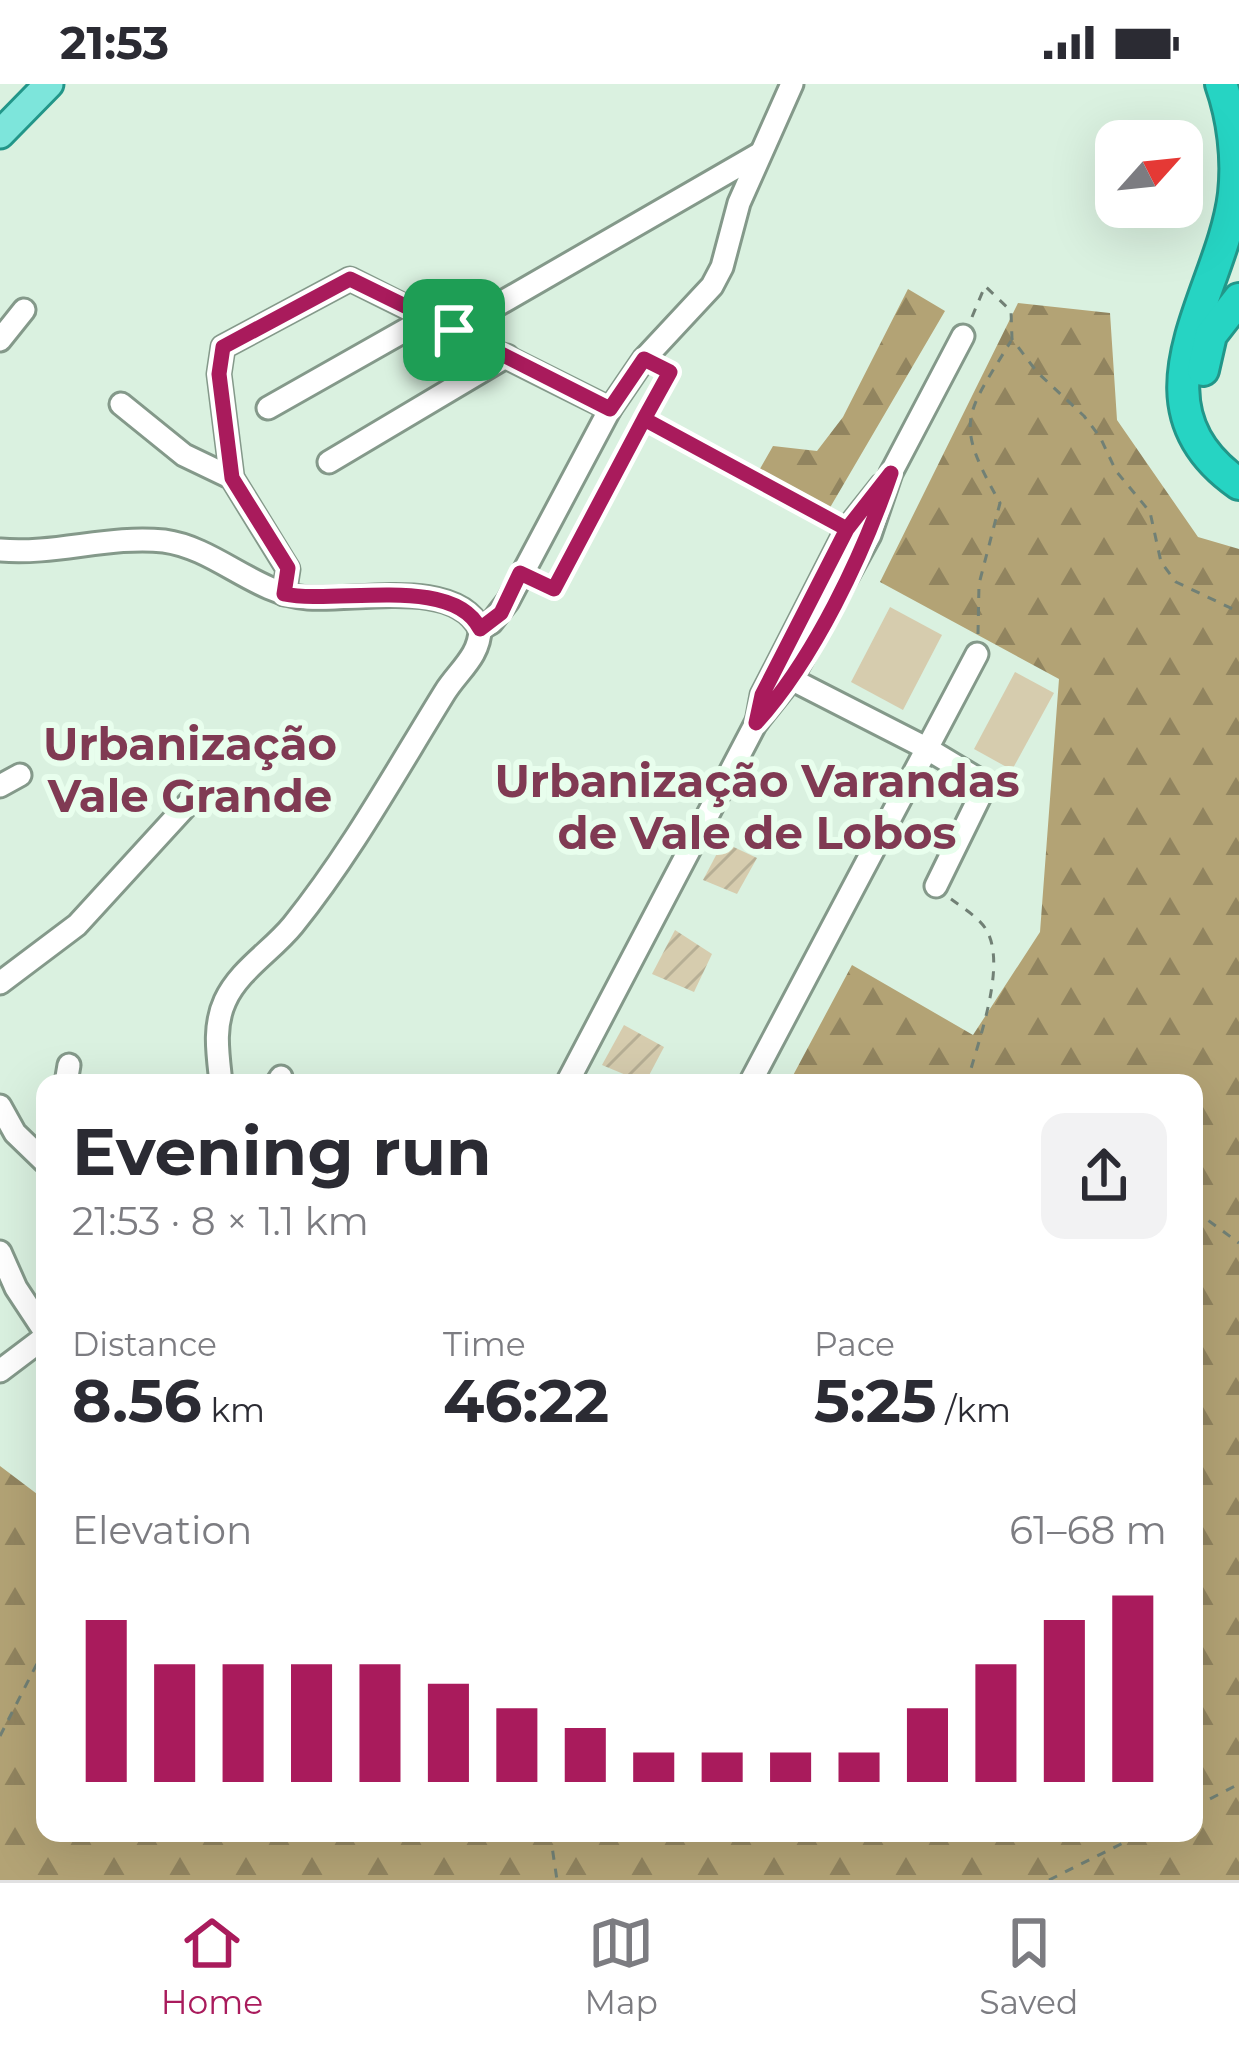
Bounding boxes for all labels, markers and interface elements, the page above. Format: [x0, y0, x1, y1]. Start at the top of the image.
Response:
text: 21:53 [60, 15, 169, 70]
north arrow [1095, 120, 1203, 228]
map controls [1095, 120, 1203, 228]
pin [403, 279, 505, 381]
icon: arrive [421, 297, 487, 363]
district label: Urbanização Vale Grande [43, 716, 337, 823]
district label: Urbanização Varandas de Vale de Lobos [494, 753, 1020, 860]
text: Evening run [72, 1111, 492, 1192]
button: share [1041, 1113, 1167, 1239]
text: 21:53 · 8 × 1.1 km [72, 1197, 369, 1245]
text: Distance [72, 1324, 217, 1364]
text: Time [443, 1324, 526, 1364]
text: Pace [814, 1324, 895, 1364]
text: 8.56 [72, 1364, 202, 1437]
text: 46:22 [443, 1364, 609, 1437]
text: 5:25 [814, 1364, 937, 1437]
text: km [202, 1390, 265, 1430]
text: /km [937, 1390, 1011, 1430]
text: Elevation [72, 1506, 252, 1554]
text: 61–68 m [1009, 1506, 1167, 1554]
tab: Home [161, 1910, 263, 2022]
tab: Map [584, 1910, 658, 2022]
tab: Saved [979, 1910, 1078, 2022]

